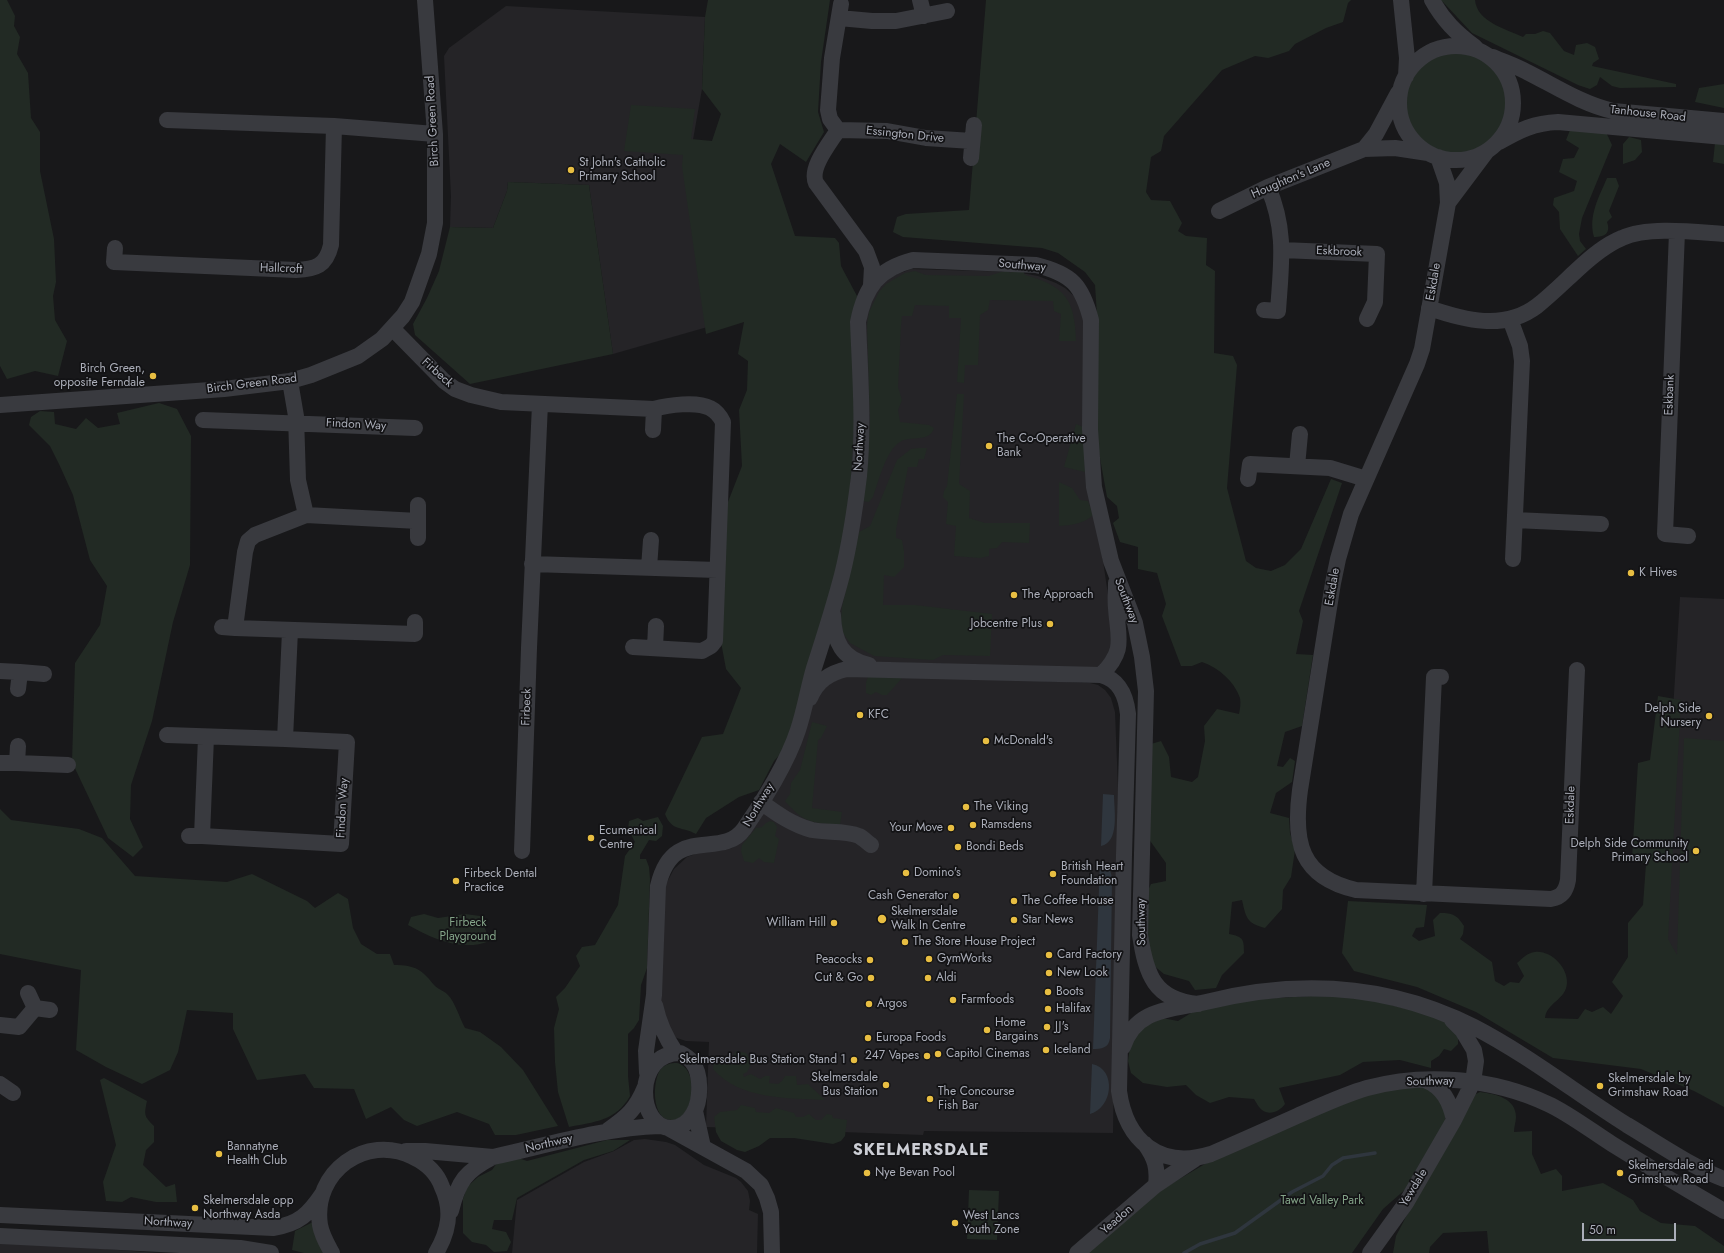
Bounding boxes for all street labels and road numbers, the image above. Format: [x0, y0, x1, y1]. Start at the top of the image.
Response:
street label: Birch Green Road [423, 75, 443, 167]
street label: Tanhouse Road [1609, 103, 1687, 125]
street label: Essington Drive [865, 124, 945, 146]
street label: Houghton's Lane [1249, 156, 1333, 202]
street label: Eskbrook [1316, 244, 1362, 260]
street label: Southway [998, 257, 1046, 275]
street label: Hallcroft [260, 261, 302, 277]
street label: Eskdale [1424, 262, 1444, 302]
street label: Firbeck [418, 355, 456, 391]
street label: Birch Green Road [206, 371, 298, 397]
street label: Eskbank [1662, 374, 1678, 416]
street label: Findon Way [325, 416, 387, 434]
street label: Northway [852, 423, 868, 471]
street label: Eskdale [1323, 567, 1343, 607]
street label: Southway [1111, 576, 1141, 626]
street label: Firbeck [519, 688, 535, 726]
street label: Findon Way [334, 777, 352, 839]
street label: Northway [740, 781, 778, 829]
street label: Eskdale [1563, 786, 1579, 824]
street label: Southway [1134, 898, 1150, 946]
street label: Southway [1406, 1074, 1454, 1090]
street label: Northway [524, 1132, 574, 1156]
street label: Yewdale [1397, 1167, 1431, 1209]
street label: Yeadon [1098, 1202, 1136, 1238]
street label: Northway [144, 1215, 192, 1231]

